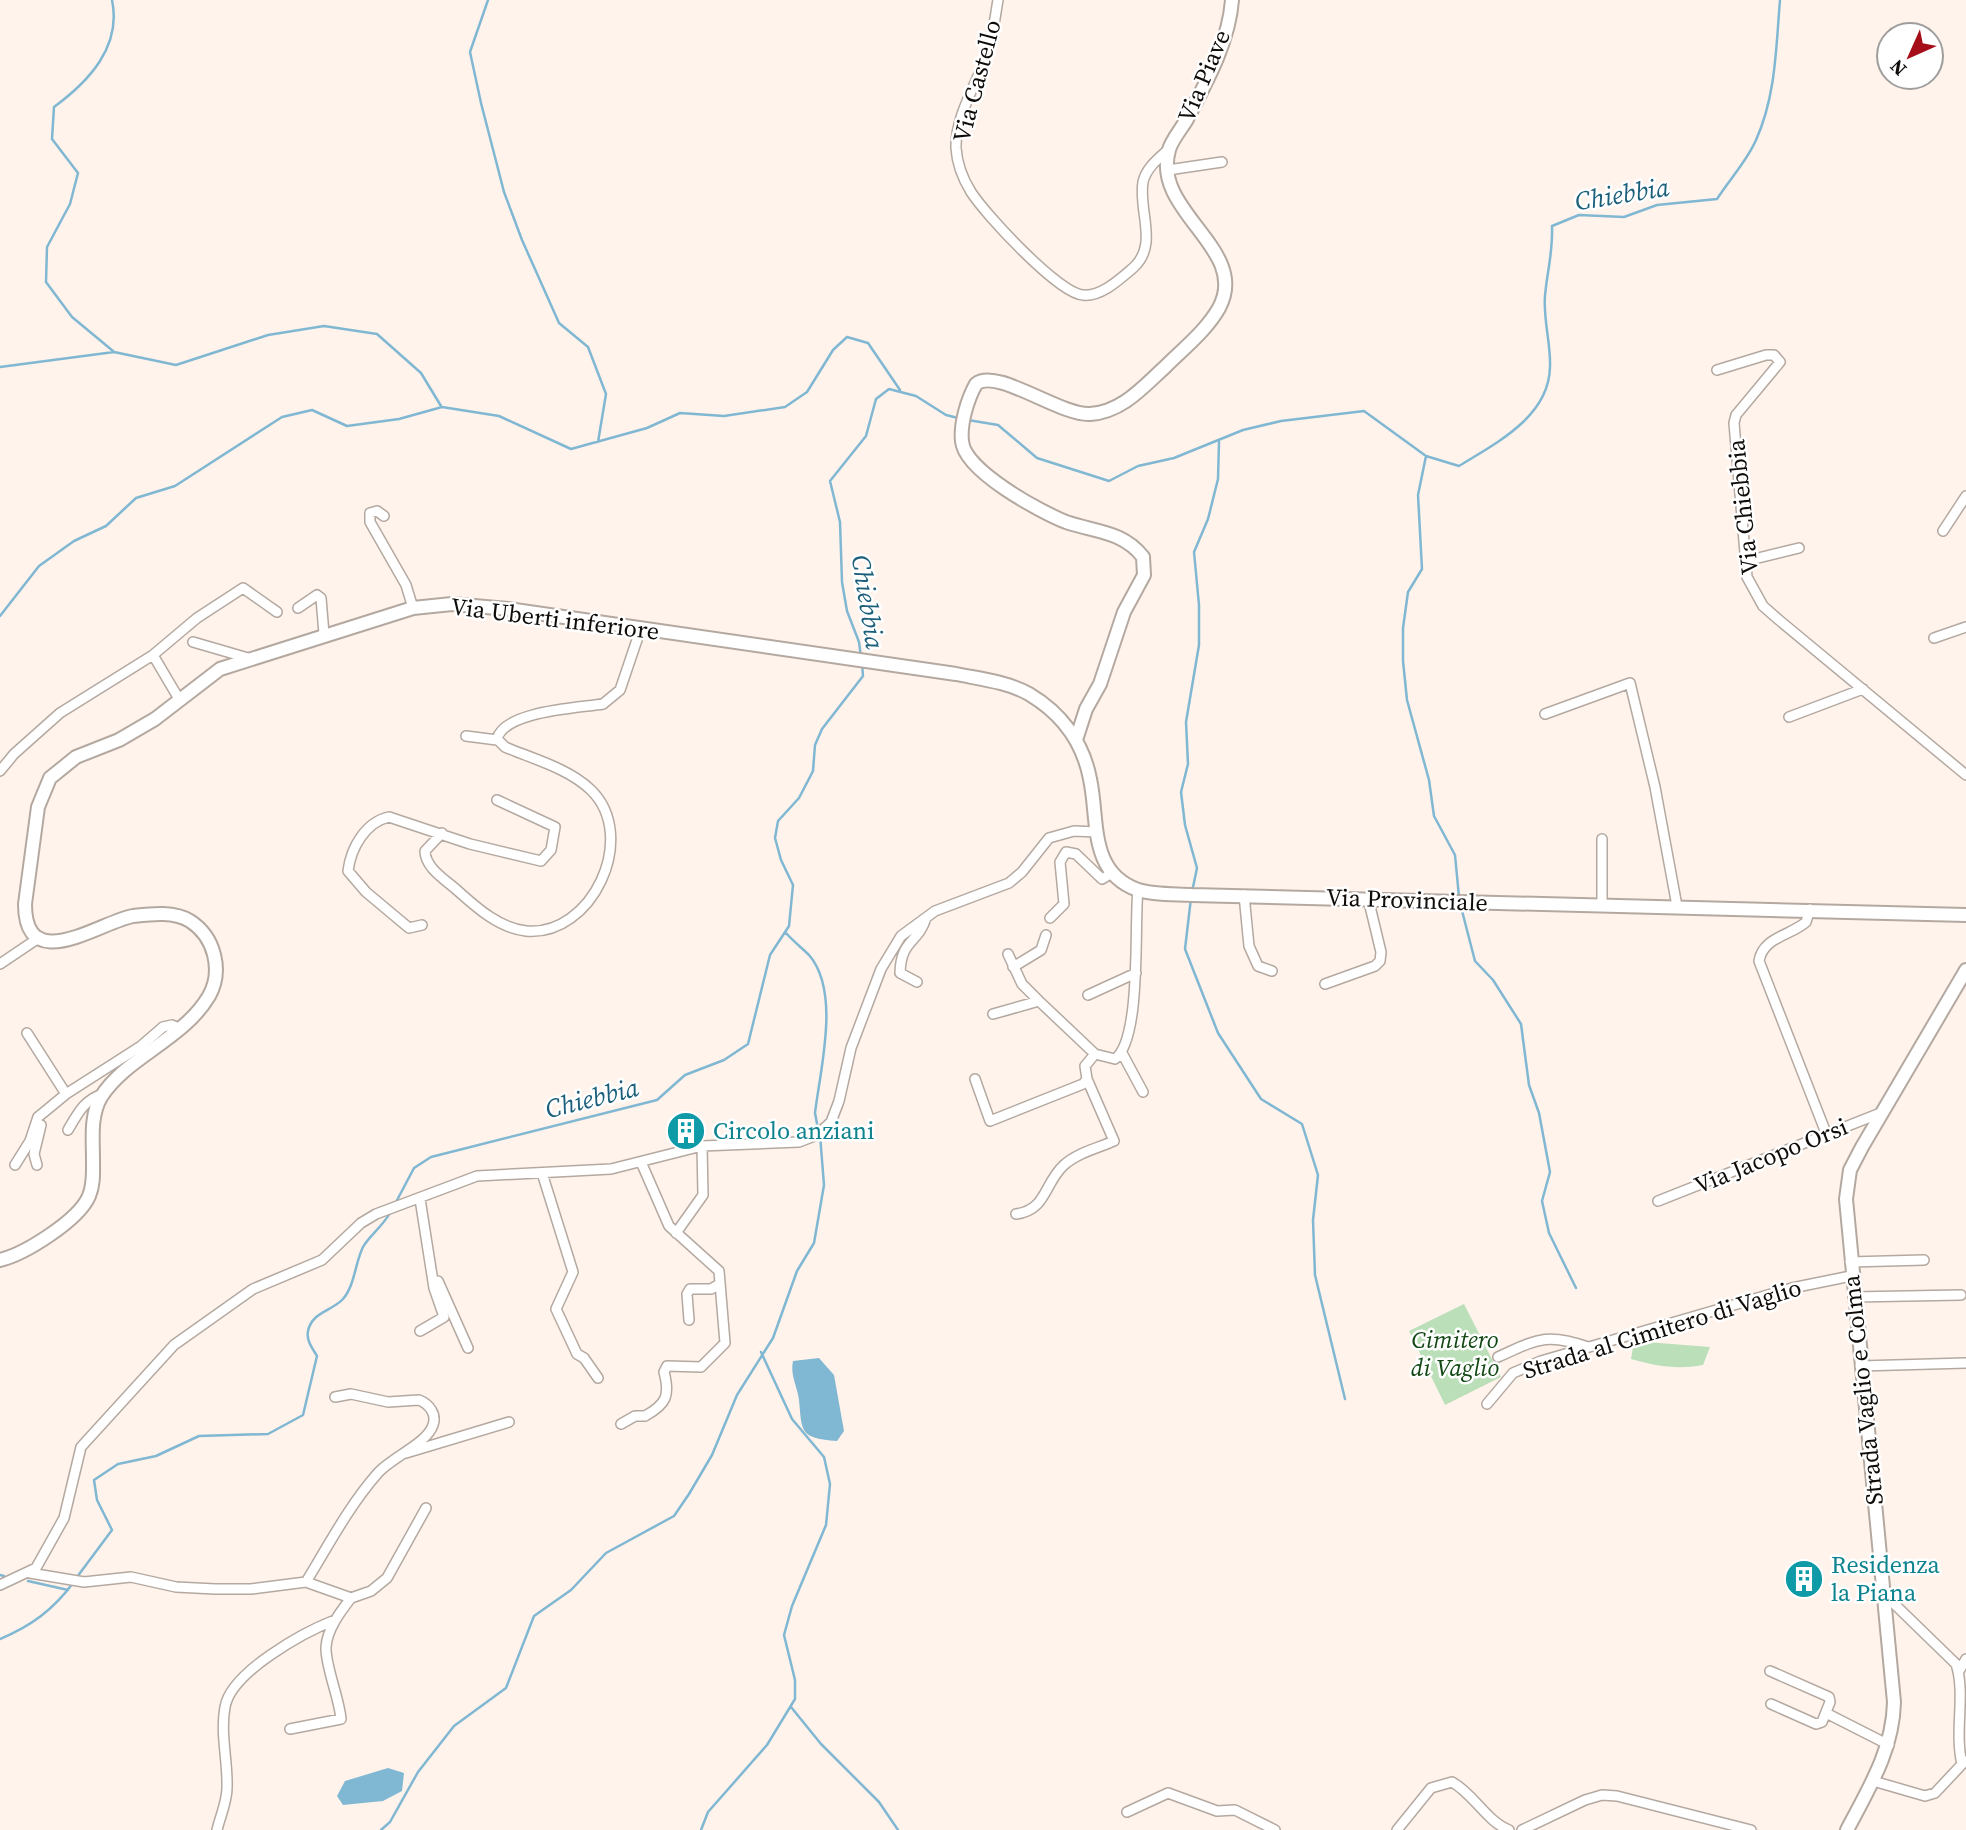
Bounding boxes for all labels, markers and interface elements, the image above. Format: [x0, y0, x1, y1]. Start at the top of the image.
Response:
street label: Via Castello [944, 16, 1009, 146]
north arrow [1875, 21, 1945, 91]
street label: Via Piave [1169, 24, 1238, 127]
text: N [1884, 54, 1912, 82]
water label: Chiebbia [1572, 169, 1672, 219]
street label: Via Chiebbia [1719, 437, 1766, 576]
water label: Chiebbia [843, 552, 893, 652]
street label: Via Uberti inferiore [449, 589, 661, 648]
street label: Via Provinciale [1326, 880, 1488, 919]
water label: Chiebbia [542, 1069, 643, 1127]
building icon: Circolo anziani [665, 1110, 707, 1152]
street label: Via Jacopo Orsi [1689, 1110, 1852, 1201]
place label: Circolo anziani [713, 1114, 874, 1147]
street label: Strada al Cimitero di Vaglio [1519, 1270, 1805, 1387]
street label: Strada Vaglio e Colma [1834, 1273, 1891, 1507]
park label: Cimitero di Vaglio [1411, 1323, 1499, 1384]
place label: Residenza la Piana [1831, 1548, 1941, 1609]
building icon: Residenza la Piana [1783, 1558, 1825, 1600]

